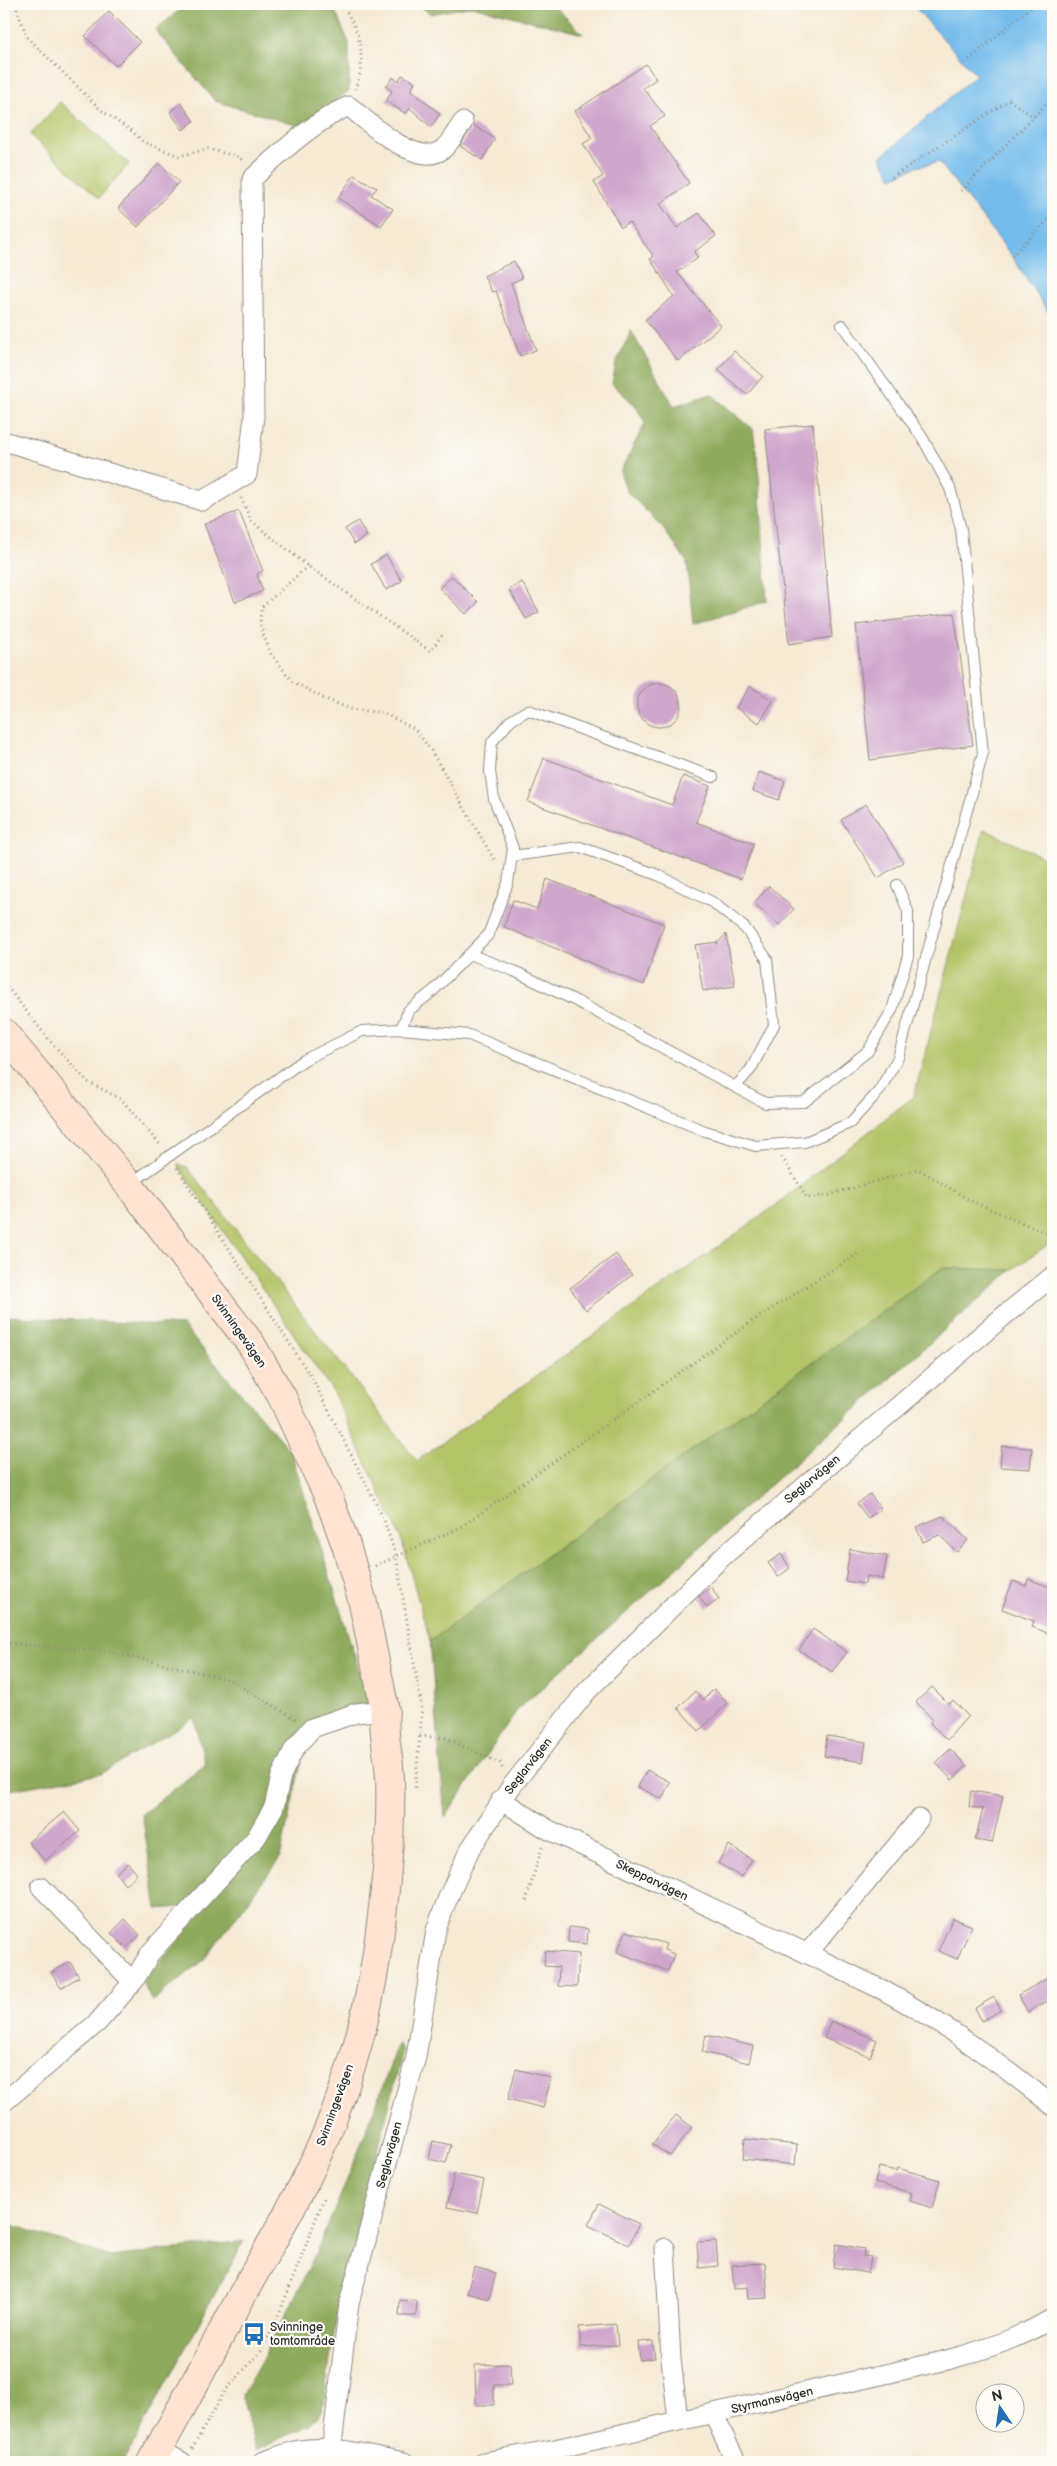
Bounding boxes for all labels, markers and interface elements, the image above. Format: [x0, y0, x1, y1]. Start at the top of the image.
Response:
street label: Svinningevägen [208, 1292, 270, 1371]
street label: Seglarvägen [781, 1452, 843, 1507]
street label: Seglarvägen [501, 1735, 555, 1798]
street label: Skepparvägen [613, 1857, 690, 1904]
street label: Svinningevägen [314, 2062, 357, 2148]
street label: Seglarvägen [373, 2120, 406, 2190]
place label: Svinninge tomtområde [270, 2320, 335, 2349]
bus stop icon: Svinninge tomtområde [241, 2321, 267, 2347]
street label: Styrmansvägen [730, 2384, 815, 2417]
north arrow [974, 2384, 1024, 2434]
text: N [990, 2386, 1004, 2405]

